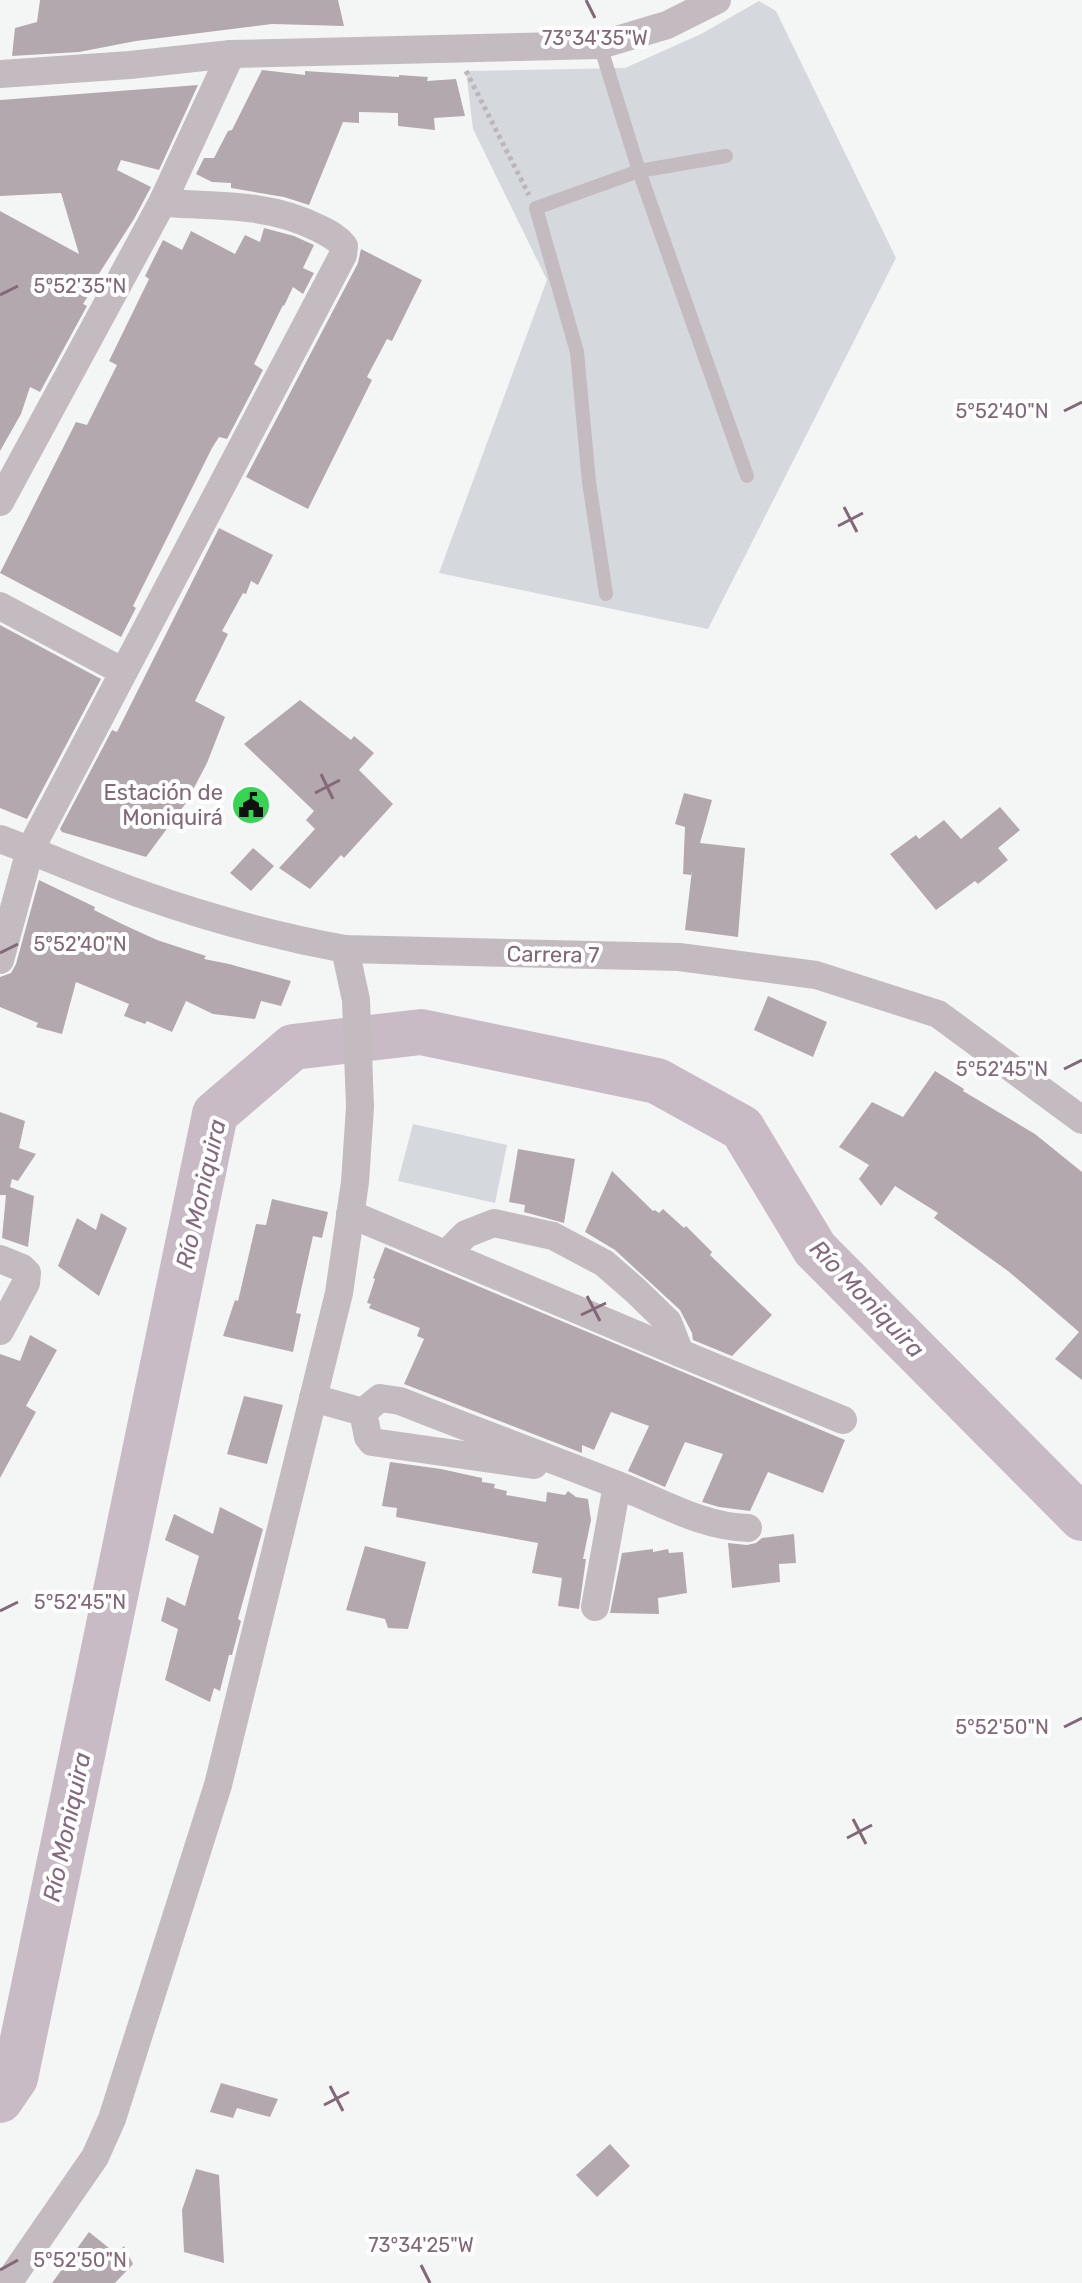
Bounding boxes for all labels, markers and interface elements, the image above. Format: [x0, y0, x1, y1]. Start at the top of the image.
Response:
text: 73°34'35"W [542, 26, 648, 50]
text: 5°52'35"N [34, 274, 126, 298]
text: 5°52'40"N [955, 399, 1049, 423]
place label: Estación de Moniquirá [103, 779, 223, 831]
public building icon: Estación de Moniquirá [230, 784, 272, 826]
text: 5°52'40"N [33, 932, 127, 956]
street label: Carrera 7 [506, 940, 600, 969]
text: 5°52'45"N [956, 1057, 1048, 1081]
water label: Río Moniquira [170, 1117, 232, 1271]
water label: Río Moniquira [804, 1234, 930, 1364]
text: 5°52'45"N [34, 1590, 126, 1614]
text: 5°52'50"N [955, 1715, 1049, 1739]
water label: Río Moniquira [37, 1750, 97, 1904]
text: 73°34'25"W [368, 2233, 474, 2257]
text: 5°52'50"N [33, 2248, 127, 2272]

